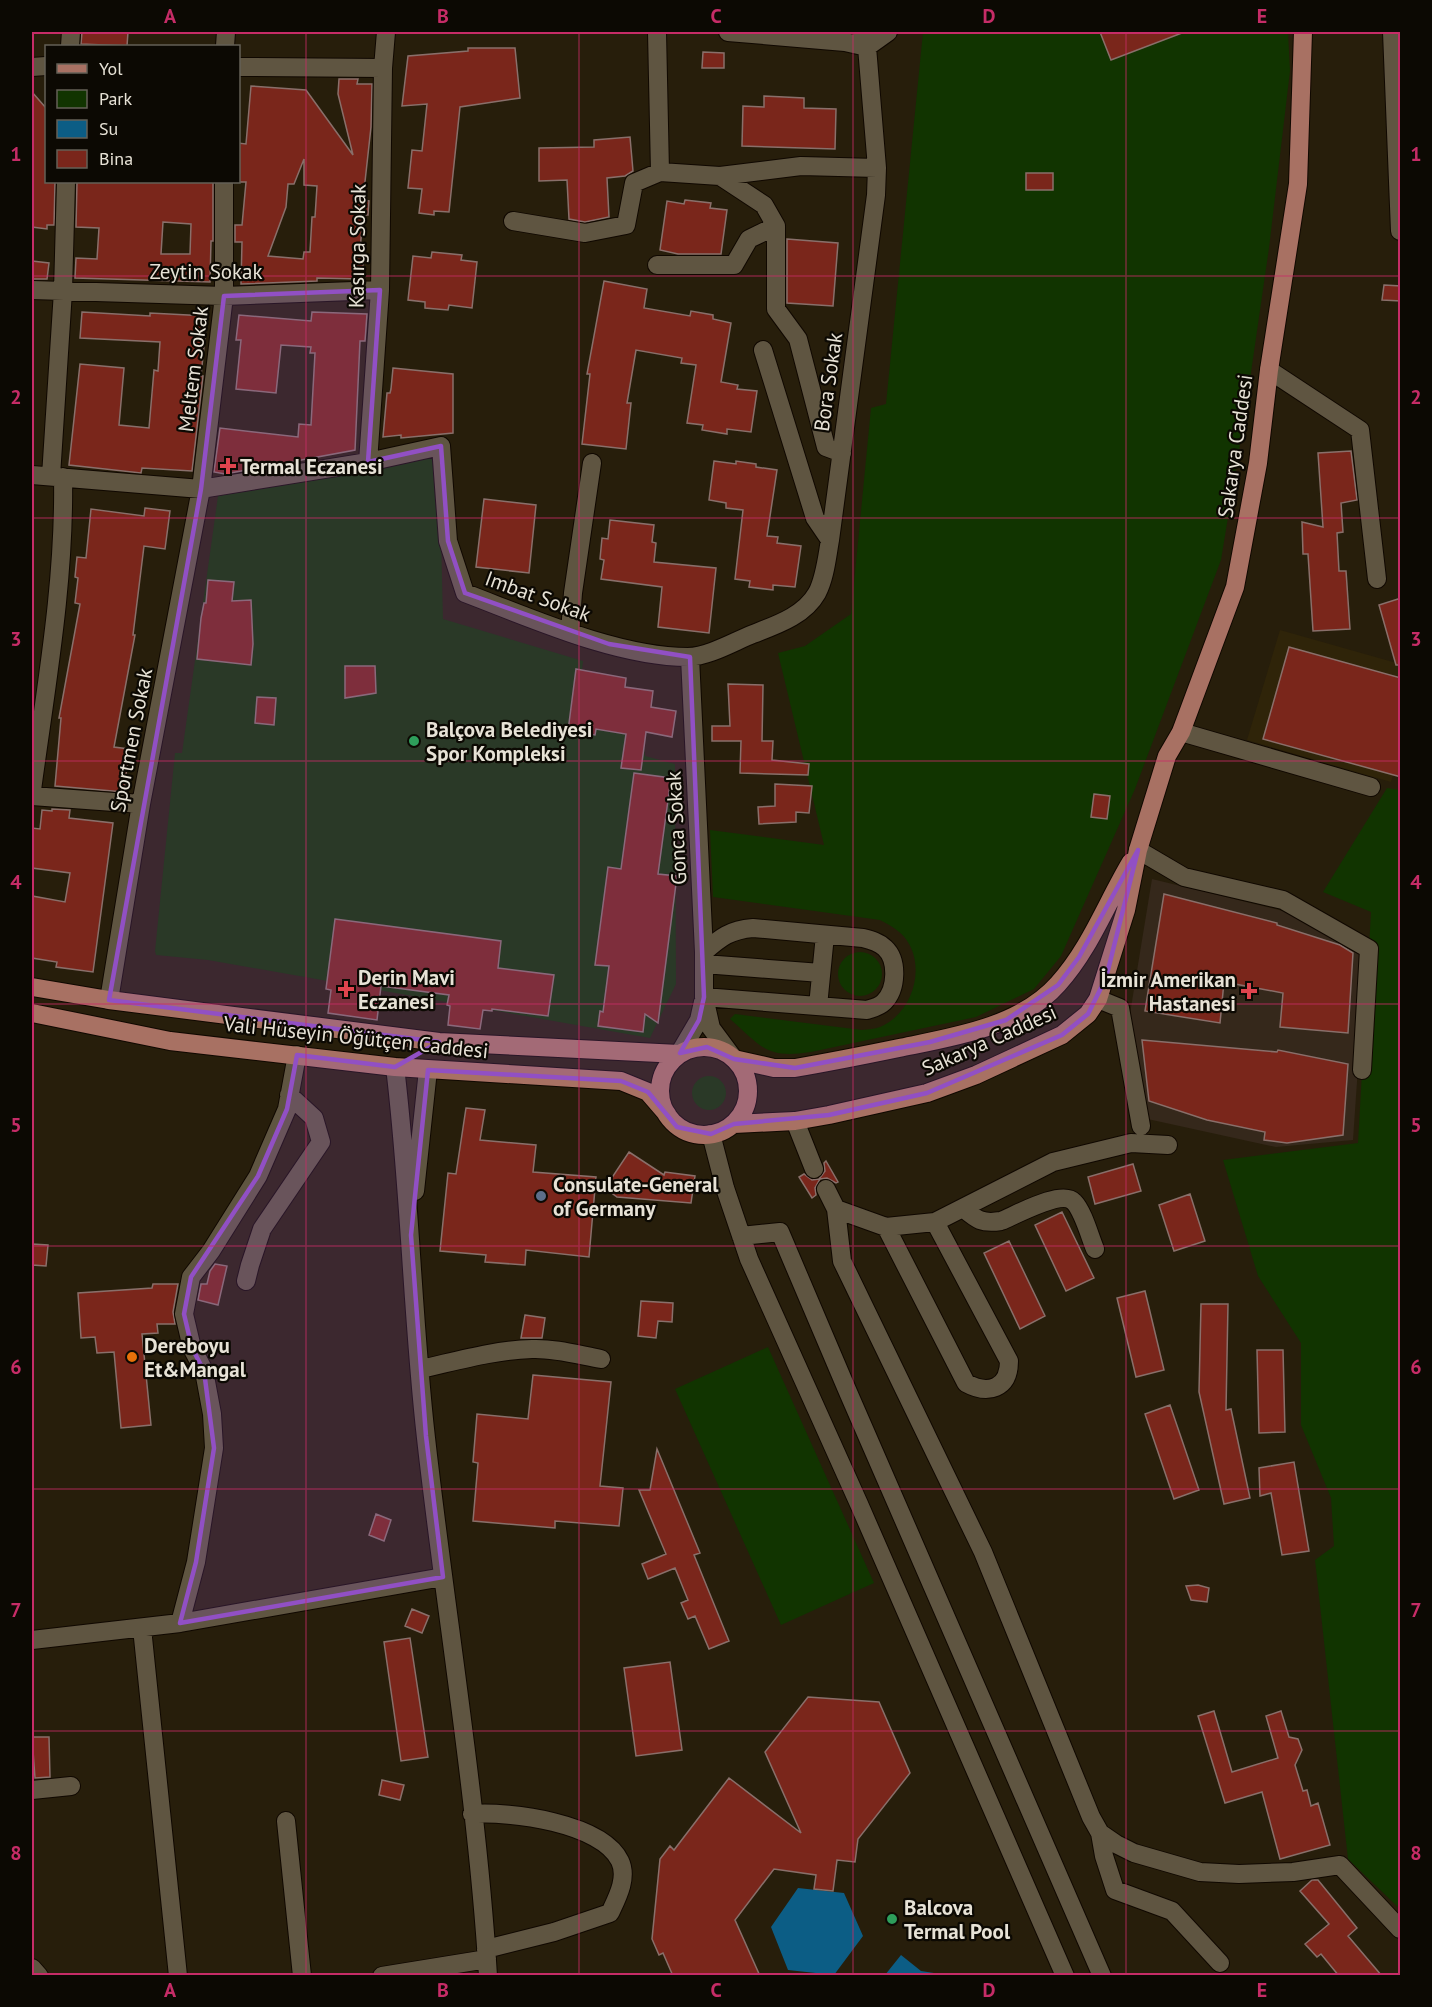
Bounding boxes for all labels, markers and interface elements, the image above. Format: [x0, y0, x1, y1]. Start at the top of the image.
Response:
text: A [164, 3, 177, 29]
text: B [437, 3, 449, 29]
text: C [710, 3, 722, 29]
text: D [983, 3, 996, 29]
text: E [1257, 3, 1267, 29]
legend [45, 45, 240, 183]
text: Yol [99, 57, 123, 80]
text: Park [99, 87, 132, 110]
text: Su [99, 117, 118, 140]
text: 1 [10, 141, 22, 167]
text: 1 [1410, 141, 1422, 167]
text: Bina [99, 147, 133, 170]
street label: Kasırga Sokak [342, 184, 372, 308]
street label: Zeytin Sokak [149, 258, 263, 285]
street label: Meltem Sokak [172, 305, 214, 433]
street label: Bora Sokak [808, 331, 848, 433]
street label: Sakarya Caddesi [1212, 372, 1258, 520]
text: 2 [10, 384, 22, 410]
text: 2 [1410, 384, 1422, 410]
place label: Termal Eczanesi [240, 453, 383, 480]
marker: Termal Eczanesi [221, 459, 235, 473]
street label: Imbat Sokak [481, 564, 595, 628]
text: 3 [10, 626, 22, 652]
text: 3 [1410, 626, 1422, 652]
street label: Sportmen Sokak [104, 666, 158, 814]
place label: Balçova Belediyesi Spor Kompleksi [426, 716, 592, 767]
marker: Balçova Belediyesi Spor Kompleksi [407, 734, 421, 748]
street label: Gonca Sokak [660, 770, 692, 886]
text: 4 [10, 869, 22, 895]
text: 4 [1410, 869, 1422, 895]
place label: Derin Mavi Eczanesi [358, 964, 455, 1015]
place label: İzmir Amerikan Hastanesi [1101, 966, 1236, 1017]
marker: Derin Mavi Eczanesi [339, 982, 353, 996]
marker: İzmir Amerikan Hastanesi [1240, 982, 1258, 1000]
street label: Sakarya Caddesi [917, 998, 1061, 1082]
street label: Vali Hüseyin Öğütçen Caddesi [221, 1010, 490, 1064]
text: 5 [10, 1112, 22, 1138]
text: 5 [1410, 1112, 1422, 1138]
place label: Consulate-General of Germany [553, 1171, 719, 1222]
marker: Consulate-General of Germany [534, 1189, 548, 1203]
place label: Dereboyu Et&Mangal [144, 1332, 247, 1383]
marker: Dereboyu Et&Mangal [125, 1350, 139, 1364]
text: 6 [10, 1354, 22, 1380]
text: 6 [1410, 1354, 1422, 1380]
text: 7 [10, 1597, 22, 1623]
text: 7 [1410, 1597, 1422, 1623]
text: 8 [10, 1840, 22, 1866]
text: 8 [1410, 1840, 1422, 1866]
place label: Balcova Termal Pool [904, 1894, 1011, 1945]
marker: Balcova Termal Pool [885, 1912, 899, 1926]
text: A [164, 1977, 177, 2003]
text: B [437, 1977, 449, 2003]
text: C [710, 1977, 722, 2003]
text: D [983, 1977, 996, 2003]
text: E [1257, 1977, 1267, 2003]

